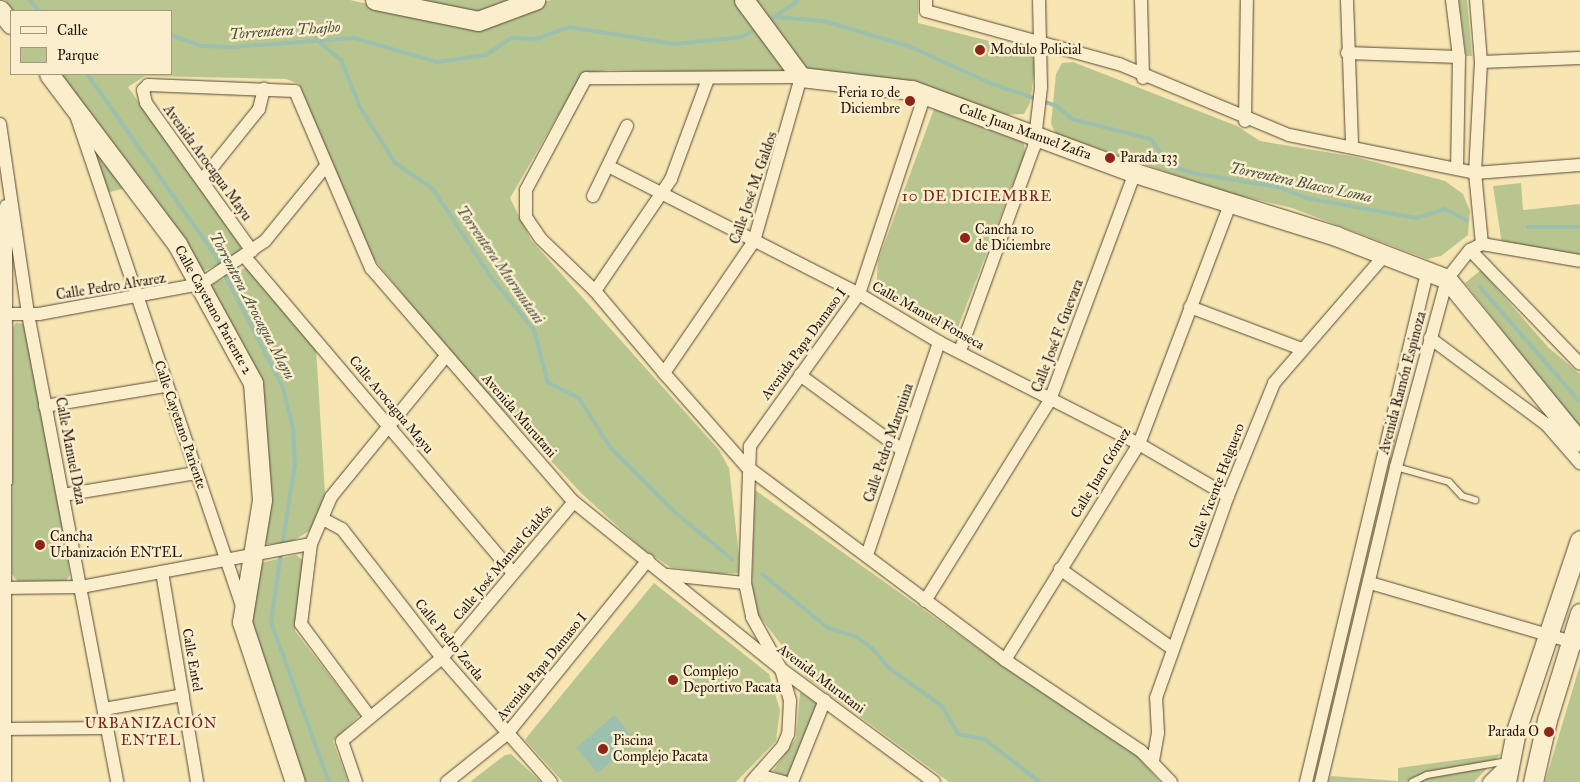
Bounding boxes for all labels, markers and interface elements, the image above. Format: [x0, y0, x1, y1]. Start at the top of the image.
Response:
legend [10, 10, 172, 75]
water label: Torrentera Thajho [229, 18, 341, 44]
text: Calle [57, 21, 88, 39]
place label: Modulo Policial [990, 42, 1082, 58]
marker: Modulo Policial [974, 44, 986, 56]
text: Parque [57, 46, 99, 64]
place label: Feria 10 de Diciembre [838, 85, 900, 118]
marker: Feria 10 de Diciembre [904, 95, 916, 107]
street label: Calle Juan Manuel Zafra [957, 100, 1093, 164]
street label: Avenida Arocagua Mayu [159, 102, 255, 224]
street label: Calle José M. Galdos [727, 130, 781, 246]
place label: Parada 133 [1120, 150, 1178, 166]
marker: Parada 133 [1104, 152, 1116, 164]
water label: Torrentera Blacco Loma [1228, 159, 1374, 207]
district label: 10 DE DICIEMBRE [900, 188, 1054, 206]
water label: Torrentera Murmutani [452, 202, 548, 328]
place label: Cancha 10 de Diciembre [975, 222, 1051, 254]
water label: Torrentera Arocagua Mayu [206, 229, 298, 383]
marker: Cancha 10 de Diciembre [959, 232, 971, 244]
street label: Calle Cayetano Pariente 2 [171, 243, 255, 377]
street label: Calle Pedro Alvarez [55, 270, 167, 304]
street label: Calle José F. Guevara [1029, 277, 1087, 395]
street label: Calle Manuel Fonseca [869, 278, 987, 354]
street label: Avenida Papa Damaso I [758, 285, 850, 403]
street label: Avenida Ramón Espinoza [1376, 310, 1430, 456]
street label: Calle Arocagua Mayu [345, 353, 437, 457]
street label: Calle Cayetano Pariente [150, 359, 210, 491]
street label: Avenida Murutani [478, 371, 560, 461]
street label: Calle Pedro Marquina [861, 381, 917, 505]
street label: Calle Manuel Daza [51, 396, 89, 506]
street label: Calle Vicente Helguero [1185, 421, 1249, 551]
street label: Calle Juan Gómez [1067, 425, 1135, 521]
street label: Calle José Manuel Galdós [450, 502, 556, 624]
place label: Cancha Urbanización ENTEL [50, 529, 182, 562]
marker: Cancha Urbanización ENTEL [34, 539, 46, 551]
street label: Calle Pedro Zerda [411, 596, 487, 684]
street label: Avenida Papa Damaso I [493, 610, 591, 724]
street label: Calle Entel [178, 627, 206, 693]
street label: Avenida Murutani [774, 641, 868, 717]
place label: Complejo Deportivo Pacata [683, 664, 781, 696]
marker: Complejo Deportivo Pacata [667, 674, 679, 686]
district label: URBANIZACIÓN ENTEL [83, 714, 219, 749]
place label: Parada O [1488, 724, 1539, 740]
marker: Parada O [1543, 726, 1555, 738]
place label: Piscina Complejo Pacata [613, 733, 708, 766]
marker: Piscina Complejo Pacata [597, 743, 609, 755]

